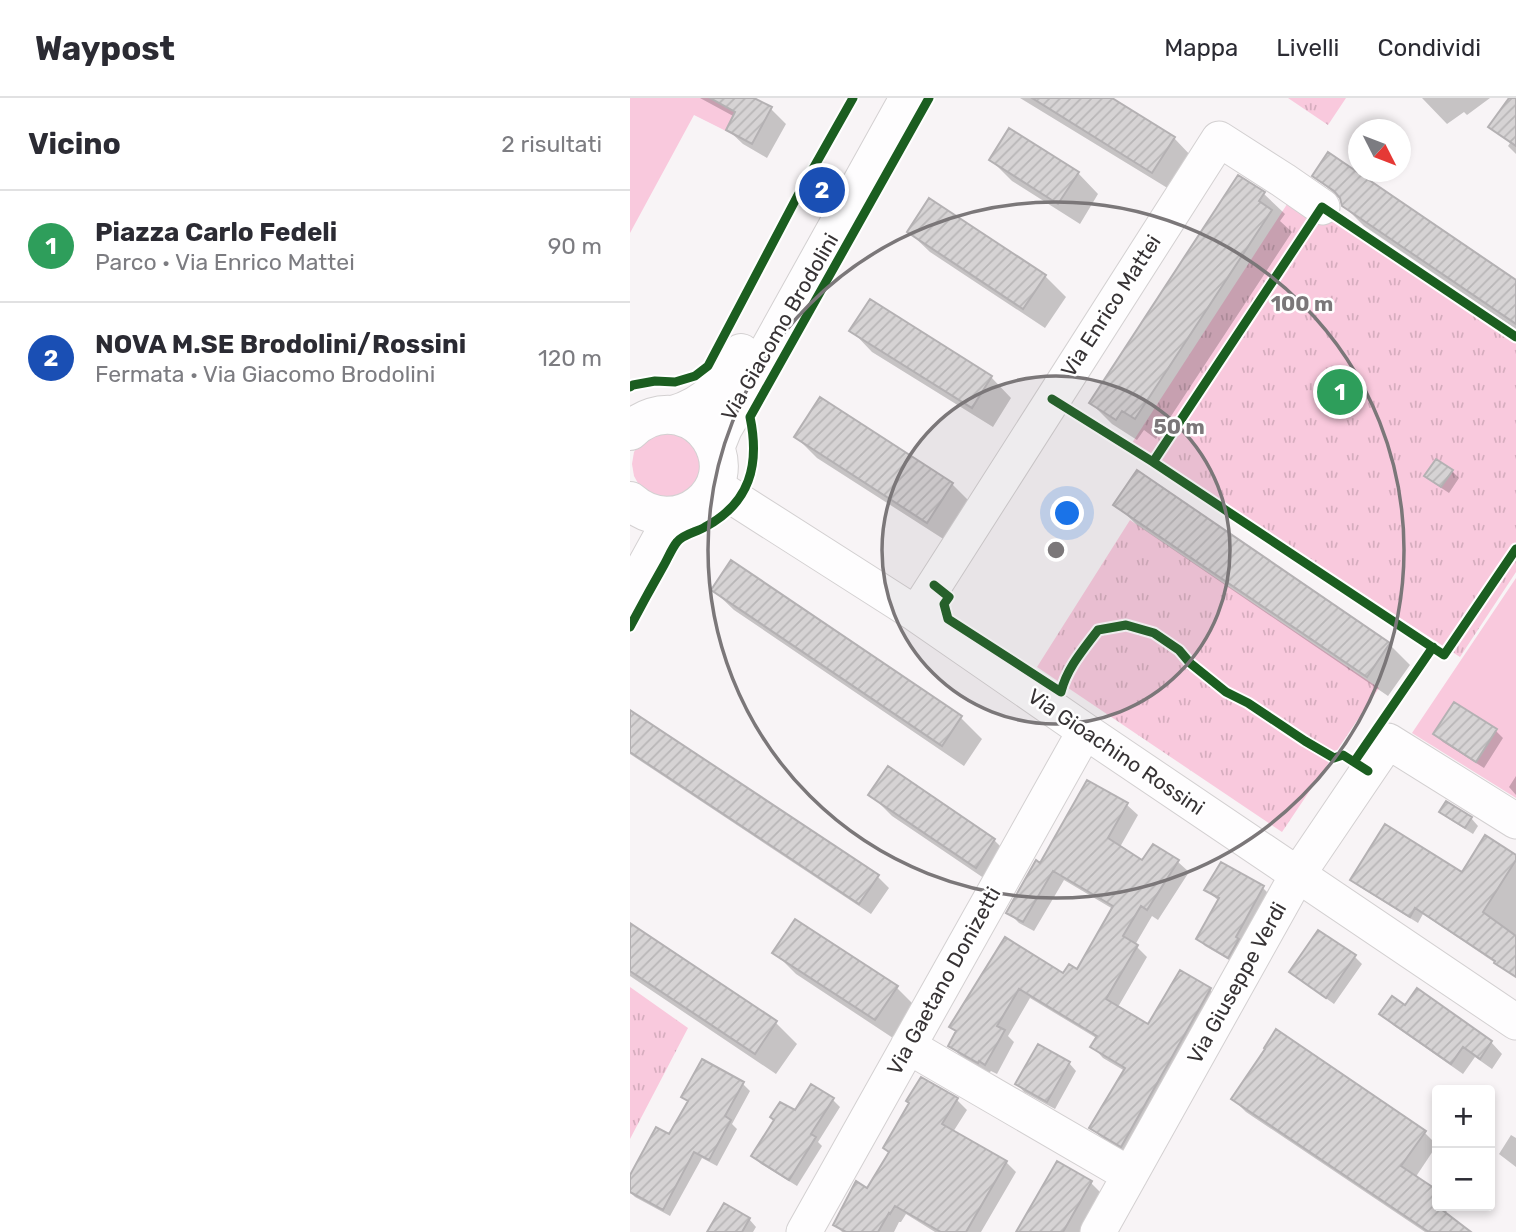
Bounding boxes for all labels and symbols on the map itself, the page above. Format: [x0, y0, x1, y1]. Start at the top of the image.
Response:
north arrow [1348, 119, 1411, 182]
pin: 2 [799, 164, 845, 216]
street label: Via Giacomo Brodolini [716, 229, 843, 425]
street label: Via Enrico Mattei [1055, 230, 1166, 381]
text: 100 m [1271, 291, 1333, 316]
pin: 1 [1317, 366, 1363, 418]
text: 50 m [1153, 414, 1205, 439]
your location [1050, 496, 1084, 530]
centre of rings [1044, 538, 1068, 562]
street label: Via Gioachino Rossini [1023, 683, 1209, 820]
street label: Via Gaetano Donizetti [882, 882, 1006, 1079]
street label: Via Giuseppe Verdi [1182, 897, 1291, 1068]

